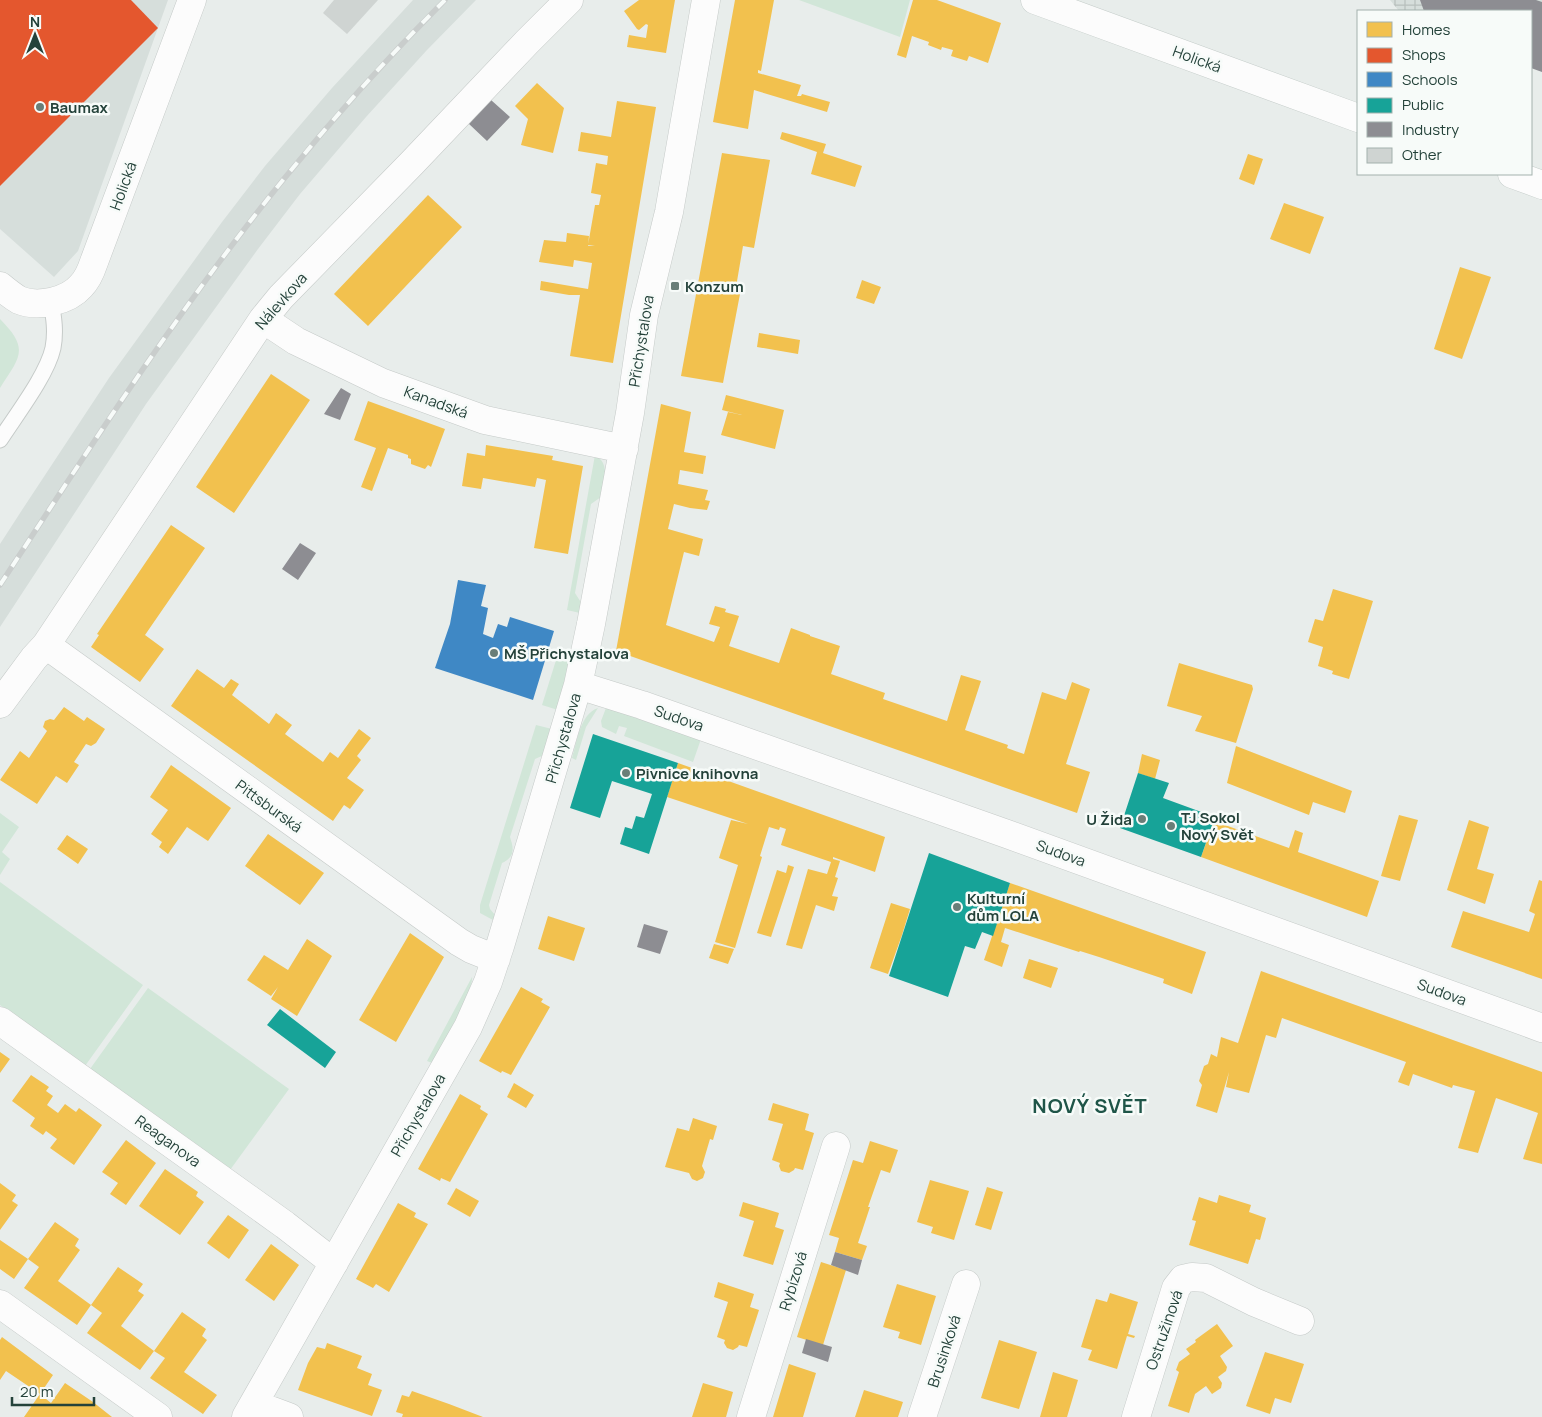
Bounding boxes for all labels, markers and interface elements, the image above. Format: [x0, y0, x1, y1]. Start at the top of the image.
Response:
north arrow [10, 10, 60, 60]
legend [1357, 10, 1532, 175]
text: N [30, 12, 40, 31]
text: Homes [1402, 19, 1451, 40]
street label: Holická [1170, 41, 1224, 77]
text: Shops [1402, 44, 1446, 65]
text: Schools [1402, 69, 1458, 90]
text: Public [1402, 94, 1444, 115]
place label: Baumax [50, 97, 109, 118]
marker: Baumax [34, 101, 46, 113]
text: Industry [1402, 119, 1459, 140]
text: Other [1402, 144, 1443, 165]
street label: Holická [105, 159, 141, 213]
street label: Nálevkova [250, 268, 312, 334]
place label: Konzum [685, 276, 744, 297]
marker: Konzum [669, 280, 681, 292]
street label: Přichystalova [623, 293, 659, 389]
street label: Kanadská [401, 381, 471, 423]
place label: MŠ Přichystalova [504, 643, 629, 664]
marker: MŠ Přichystalova [488, 647, 500, 659]
street label: Přichystalova [540, 690, 586, 786]
street label: Sudova [651, 700, 707, 736]
place label: Pivnice knihovna [636, 763, 758, 784]
marker: Pivnice knihovna [620, 767, 632, 779]
street label: Pittsburská [231, 775, 307, 837]
place label: TJ Sokol Nový Svět [1181, 807, 1254, 845]
place label: U Žida [1086, 809, 1132, 830]
marker: U Žida [1136, 813, 1148, 825]
marker: TJ Sokol Nový Svět [1165, 820, 1177, 832]
street label: Sudova [1033, 834, 1089, 872]
place label: Kulturní dům LOLA [967, 888, 1039, 926]
marker: Kulturní dům LOLA [951, 901, 963, 913]
street label: Sudova [1414, 973, 1470, 1011]
street label: Přichystalova [386, 1070, 450, 1160]
district label: NOVÝ SVĚT [1032, 1092, 1148, 1119]
street label: Reaganova [131, 1110, 205, 1172]
street label: Rybízová [774, 1249, 812, 1313]
street label: Ostružinová [1140, 1287, 1188, 1373]
street label: Brusinková [922, 1312, 966, 1390]
scale bar [12, 1374, 95, 1406]
text: 20 m [20, 1381, 53, 1402]

